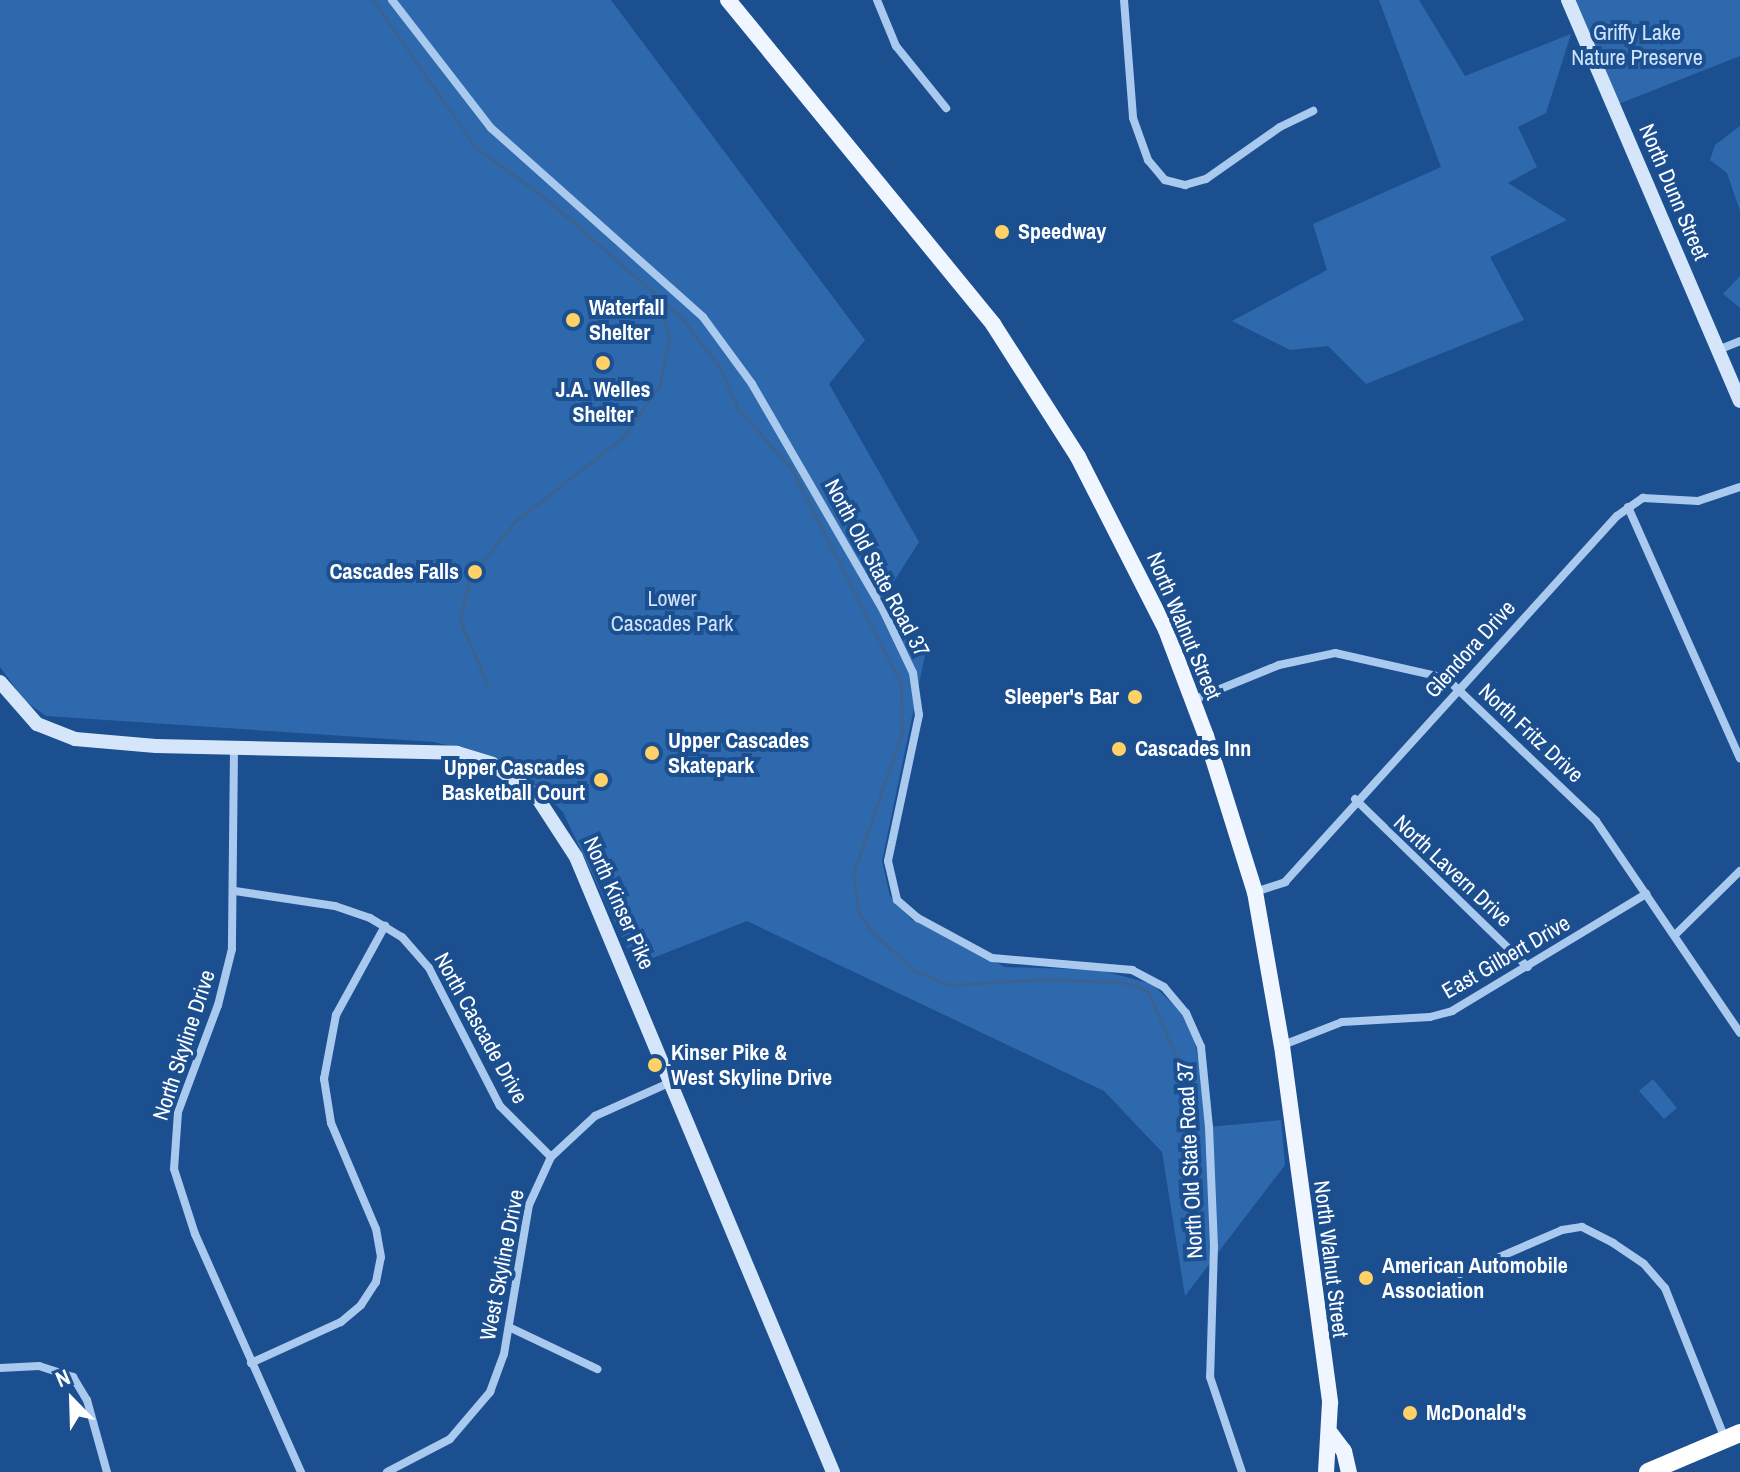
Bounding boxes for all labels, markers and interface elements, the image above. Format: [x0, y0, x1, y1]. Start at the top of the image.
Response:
park label: Griffy Lake Nature Preserve [1571, 19, 1703, 70]
street label: North Dunn Street [1633, 120, 1715, 264]
place label: Speedway [1018, 219, 1106, 245]
marker: Speedway [993, 223, 1011, 241]
place label: Waterfall Shelter [589, 294, 665, 346]
marker: Waterfall Shelter [564, 311, 582, 329]
marker: J.A. Welles Shelter [594, 354, 612, 372]
place label: J.A. Welles Shelter [556, 376, 650, 428]
street label: North Old State Road 37 [819, 475, 935, 661]
street label: North Walnut Street [1141, 548, 1227, 704]
place label: Cascades Falls [330, 559, 459, 585]
marker: Cascades Falls [466, 563, 484, 581]
park label: Lower Cascades Park [611, 585, 733, 636]
street label: Glendora Drive [1419, 595, 1521, 703]
street label: North Fritz Drive [1473, 678, 1589, 788]
place label: Sleeper's Bar [1004, 684, 1119, 710]
marker: Sleeper's Bar [1126, 688, 1144, 706]
place label: Upper Cascades Skatepark [668, 727, 809, 778]
place label: Cascades Inn [1135, 736, 1251, 762]
marker: Cascades Inn [1110, 740, 1128, 758]
marker: Upper Cascades Skatepark [643, 744, 661, 762]
place label: Upper Cascades Basketball Court [442, 754, 585, 806]
marker: Upper Cascades Basketball Court [592, 771, 610, 789]
street label: North Lavern Drive [1388, 809, 1518, 933]
street label: North Kinser Pike [578, 833, 660, 973]
street label: East Gilbert Drive [1437, 910, 1575, 1004]
street label: North Cascade Drive [429, 948, 533, 1108]
street label: North Skyline Drive [147, 967, 221, 1123]
place label: Kinser Pike & West Skyline Drive [671, 1039, 832, 1090]
marker: Kinser Pike & West Skyline Drive [646, 1056, 664, 1074]
street label: North Old State Road 37 [1172, 1061, 1208, 1259]
street label: North Walnut Street [1308, 1179, 1354, 1339]
street label: West Skyline Drive [474, 1187, 530, 1343]
place label: American Automobile Association [1382, 1252, 1568, 1304]
marker: American Automobile Association [1357, 1269, 1375, 1287]
north arrow [32, 1360, 112, 1440]
text: N [51, 1362, 74, 1394]
place label: McDonald's [1426, 1400, 1527, 1426]
marker: McDonald's [1401, 1404, 1419, 1422]

